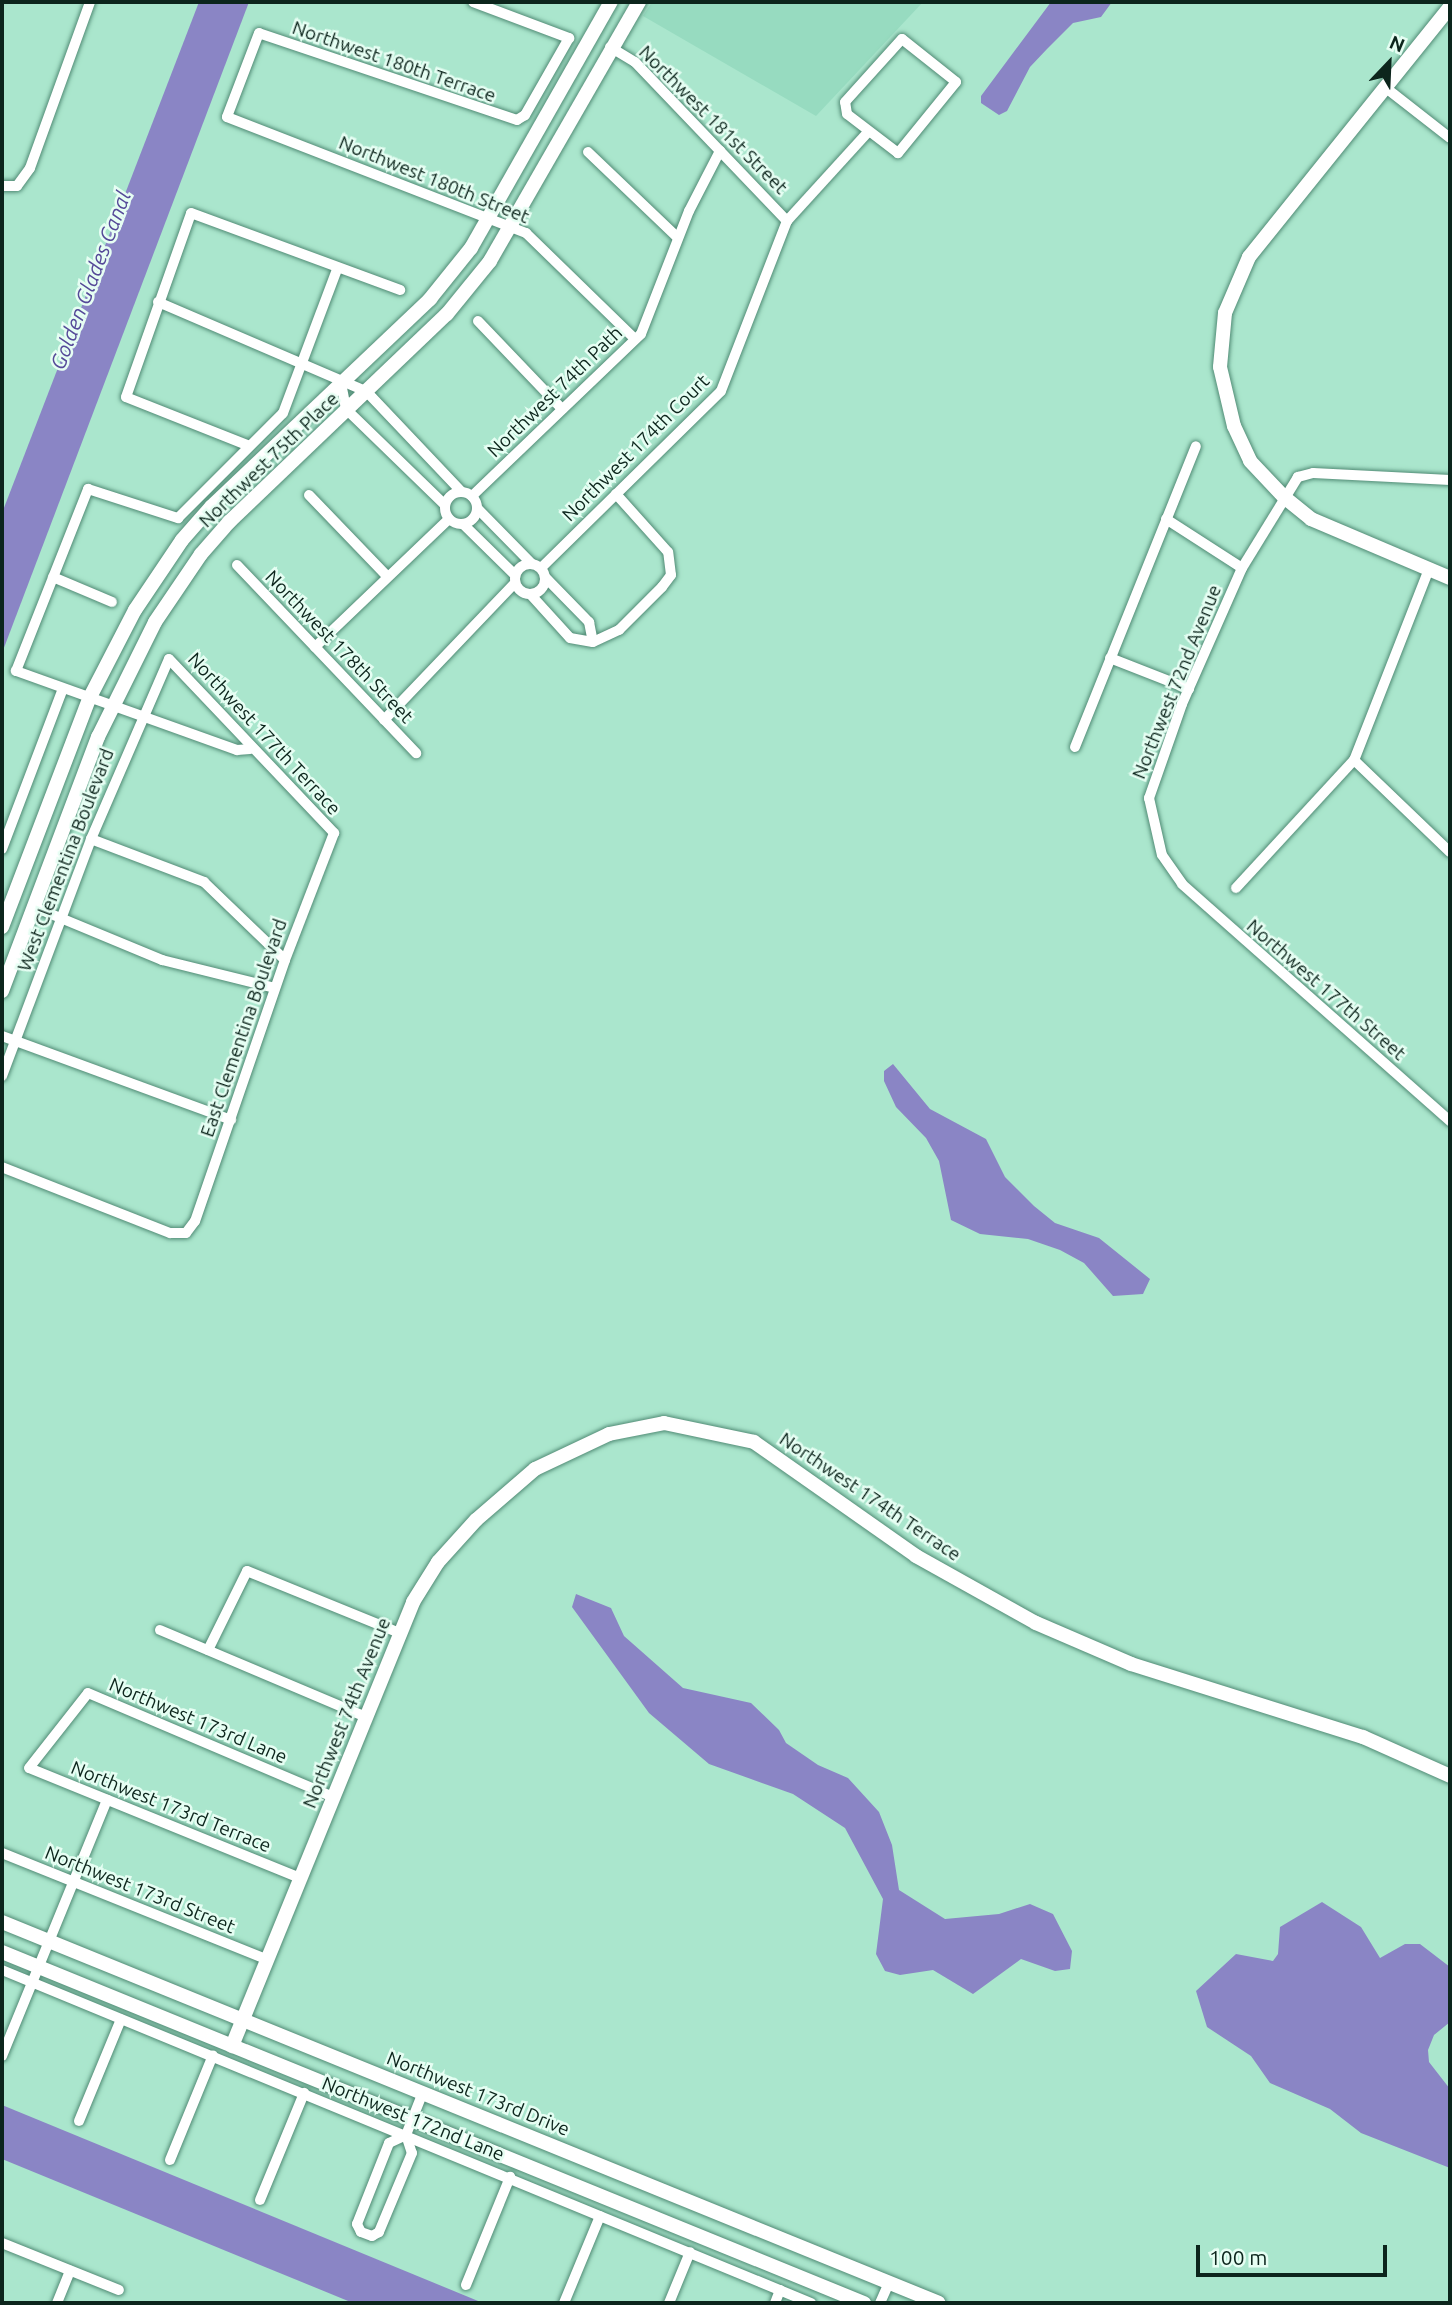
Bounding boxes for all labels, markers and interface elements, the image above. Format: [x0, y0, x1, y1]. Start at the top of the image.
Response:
street label: Northwest 180th Terrace [289, 16, 499, 108]
north arrow [1354, 28, 1424, 98]
text: N [1386, 31, 1408, 57]
street label: Northwest 181st Street [634, 41, 792, 199]
street label: Northwest 180th Street [335, 131, 533, 229]
water label: Golden Glades Canal [44, 187, 136, 373]
street label: Northwest 74th Path [483, 322, 627, 462]
street label: Northwest 174th Court [558, 370, 714, 526]
street label: Northwest 75th Place [195, 388, 343, 532]
street label: Northwest 178th Street [260, 566, 418, 728]
street label: Northwest 72nd Avenue [1128, 582, 1226, 782]
street label: Northwest 177th Terrace [183, 648, 345, 820]
street label: West Clementina Boulevard [13, 745, 119, 975]
street label: Northwest 177th Street [1242, 915, 1410, 1065]
street label: East Clementina Boulevard [196, 916, 292, 1140]
street label: Northwest 174th Terrace [775, 1428, 965, 1566]
street label: Northwest 74th Avenue [298, 1614, 396, 1812]
street label: Northwest 173rd Lane [106, 1673, 290, 1769]
street label: Northwest 173rd Terrace [68, 1756, 274, 1858]
street label: Northwest 173rd Street [41, 1841, 239, 1939]
street label: Northwest 173rd Drive [383, 2047, 573, 2141]
street label: Northwest 172nd Lane [318, 2072, 508, 2166]
scale bar [1200, 2232, 1391, 2276]
text: 100 m [1209, 2245, 1267, 2269]

